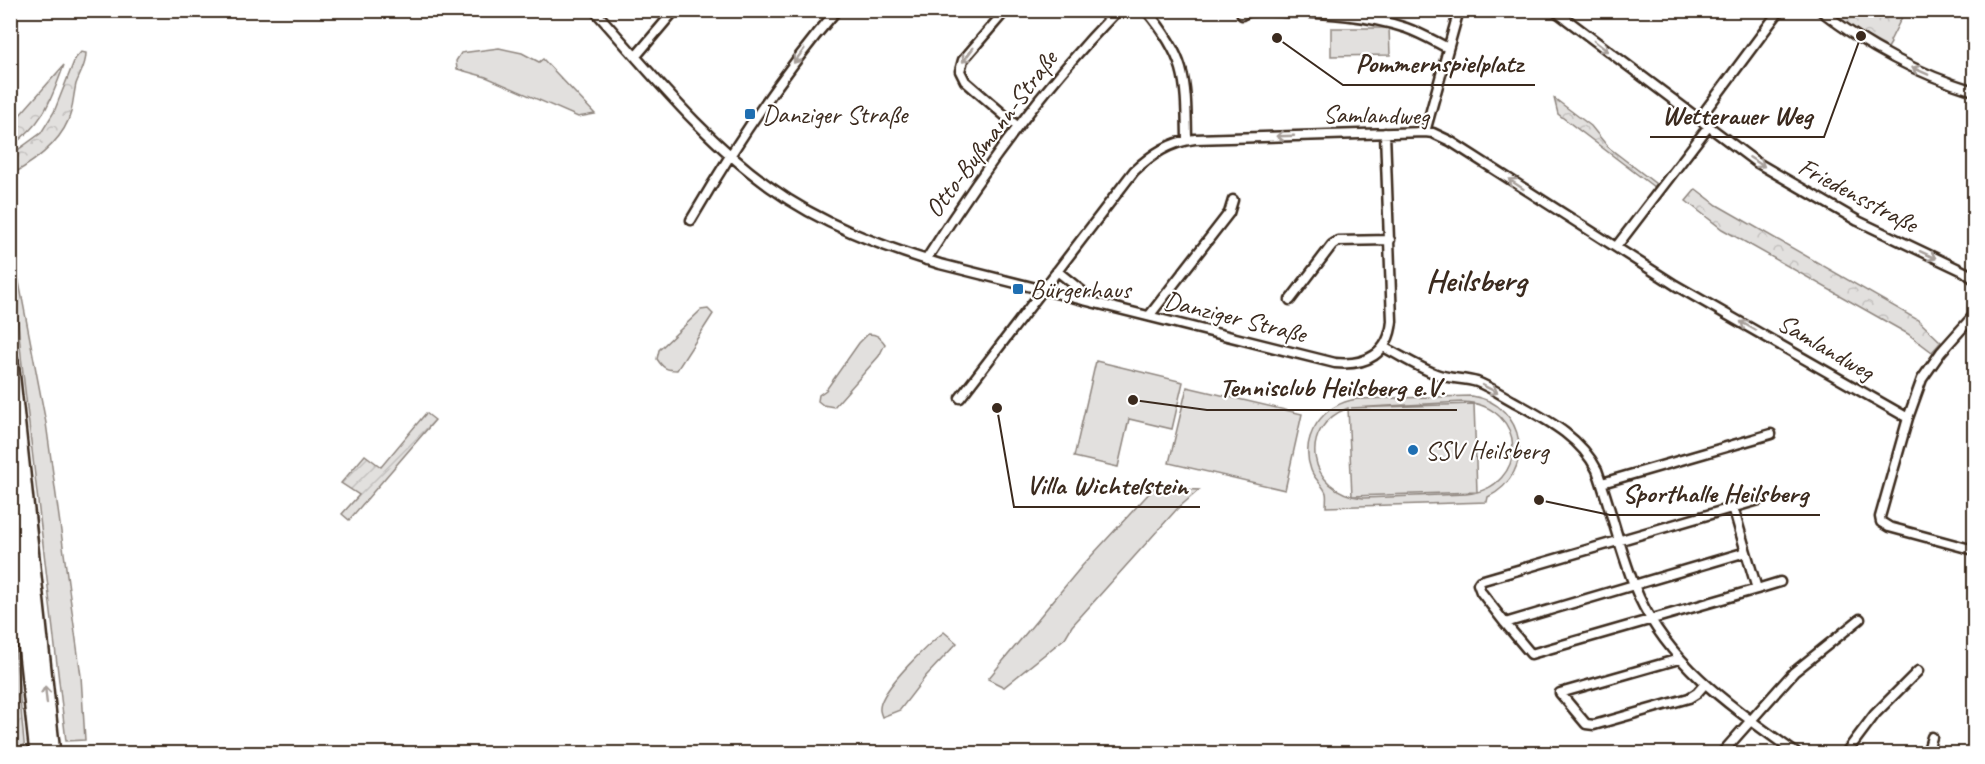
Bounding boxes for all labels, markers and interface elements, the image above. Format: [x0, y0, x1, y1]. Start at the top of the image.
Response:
one-way arrow [1592, 39, 1608, 52]
callout: Pommernspielplatz [1343, 40, 1535, 85]
street label: Otto-Bußmann-Straße [917, 42, 1066, 224]
one-way arrow [962, 46, 974, 62]
text: Pommernspielplatz [1355, 46, 1526, 80]
one-way arrow [793, 47, 806, 63]
one-way arrow [1911, 64, 1929, 76]
callout: Wetterauer Weg [1650, 92, 1824, 137]
place label: Danziger Straße [762, 98, 910, 131]
street label: Samlandweg [1323, 98, 1431, 132]
text: Wetterauer Weg [1662, 98, 1815, 132]
marker: Danziger Straße [743, 107, 757, 121]
one-way arrow [1275, 131, 1295, 142]
street label: Friedensstraße [1793, 150, 1926, 241]
one-way arrow [1748, 157, 1765, 169]
one-way arrow [1508, 177, 1525, 190]
one-way arrow [1919, 250, 1937, 262]
district label: Heilsberg [1426, 260, 1529, 301]
place label: Bürgerhaus [1030, 273, 1133, 306]
marker: Bürgerhaus [1011, 282, 1025, 296]
street label: Danziger Straße [1161, 283, 1312, 351]
street label: Samlandweg [1772, 306, 1882, 389]
one-way arrow [1740, 320, 1757, 332]
callout: Tennisclub Heilsberg e.V. [1207, 365, 1457, 410]
text: Tennisclub Heilsberg e.V. [1219, 370, 1446, 404]
one-way arrow [1480, 383, 1498, 395]
place label: SSV Heilsberg [1425, 434, 1550, 467]
marker: SSV Heilsberg [1406, 443, 1420, 457]
callout: Villa Wichtelstein [1014, 462, 1200, 507]
text: Villa Wichtelstein [1026, 468, 1189, 502]
callout: Sporthalle Heilsberg [1610, 470, 1820, 515]
text: Sporthalle Heilsberg [1622, 476, 1811, 510]
one-way arrow [40, 686, 51, 706]

